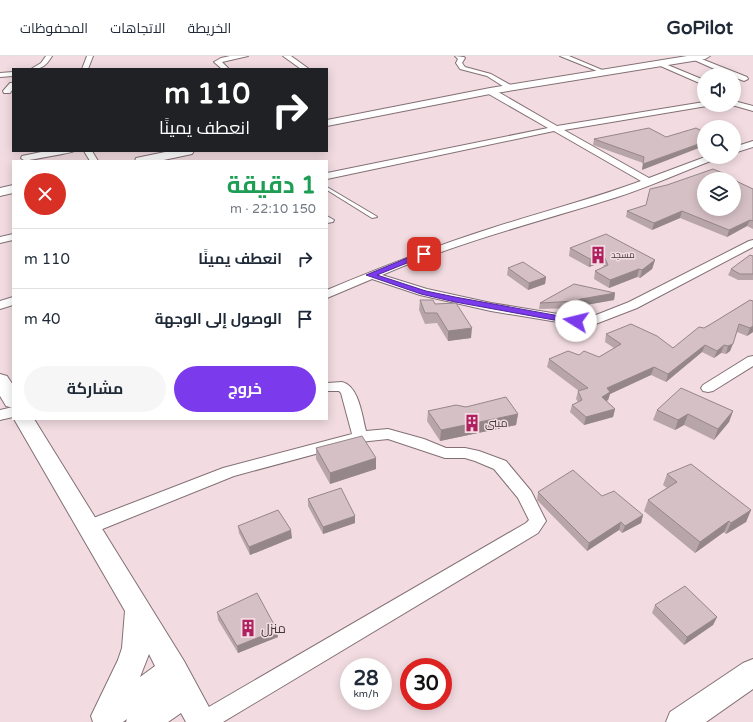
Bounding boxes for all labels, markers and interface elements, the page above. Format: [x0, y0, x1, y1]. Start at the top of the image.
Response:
text: GoPilot [667, 17, 733, 39]
text: المحفوظات [20, 20, 88, 37]
text: الاتجاهات [110, 20, 166, 37]
text: الخريطة [188, 20, 231, 37]
map controls [697, 68, 741, 216]
button: sound [697, 68, 741, 112]
text: 110 m [164, 77, 250, 111]
icon: right [264, 84, 316, 136]
text: انعطف يمينًا [159, 117, 250, 139]
button: search [697, 120, 741, 164]
text: 1 دقيقة [227, 171, 316, 200]
button: layers [697, 172, 741, 216]
button: close [24, 173, 66, 215]
text: 150 m · 22:10 [230, 201, 316, 217]
pin [407, 237, 441, 271]
icon: arrive [413, 243, 435, 265]
building icon: مسجد [588, 245, 608, 265]
icon: right [294, 248, 316, 270]
text: 110 m [24, 250, 70, 268]
text: انعطف يمينًا [198, 250, 282, 268]
place label: مسجد [611, 250, 635, 261]
position arrow [555, 300, 597, 342]
icon: arrive [294, 308, 316, 330]
text: 40 m [24, 310, 61, 328]
text: الوصول إلى الوجهة [155, 310, 282, 328]
button: مشاركة [24, 366, 166, 412]
button: خروج [174, 366, 316, 412]
building icon: مبنى [462, 413, 482, 433]
place label: مبنى [485, 417, 508, 430]
building icon: منزل [238, 618, 258, 638]
place label: منزل [261, 621, 286, 637]
speed limit sign: 30 [400, 658, 452, 710]
text: 28 [353, 667, 379, 691]
text: km/h [353, 688, 379, 700]

